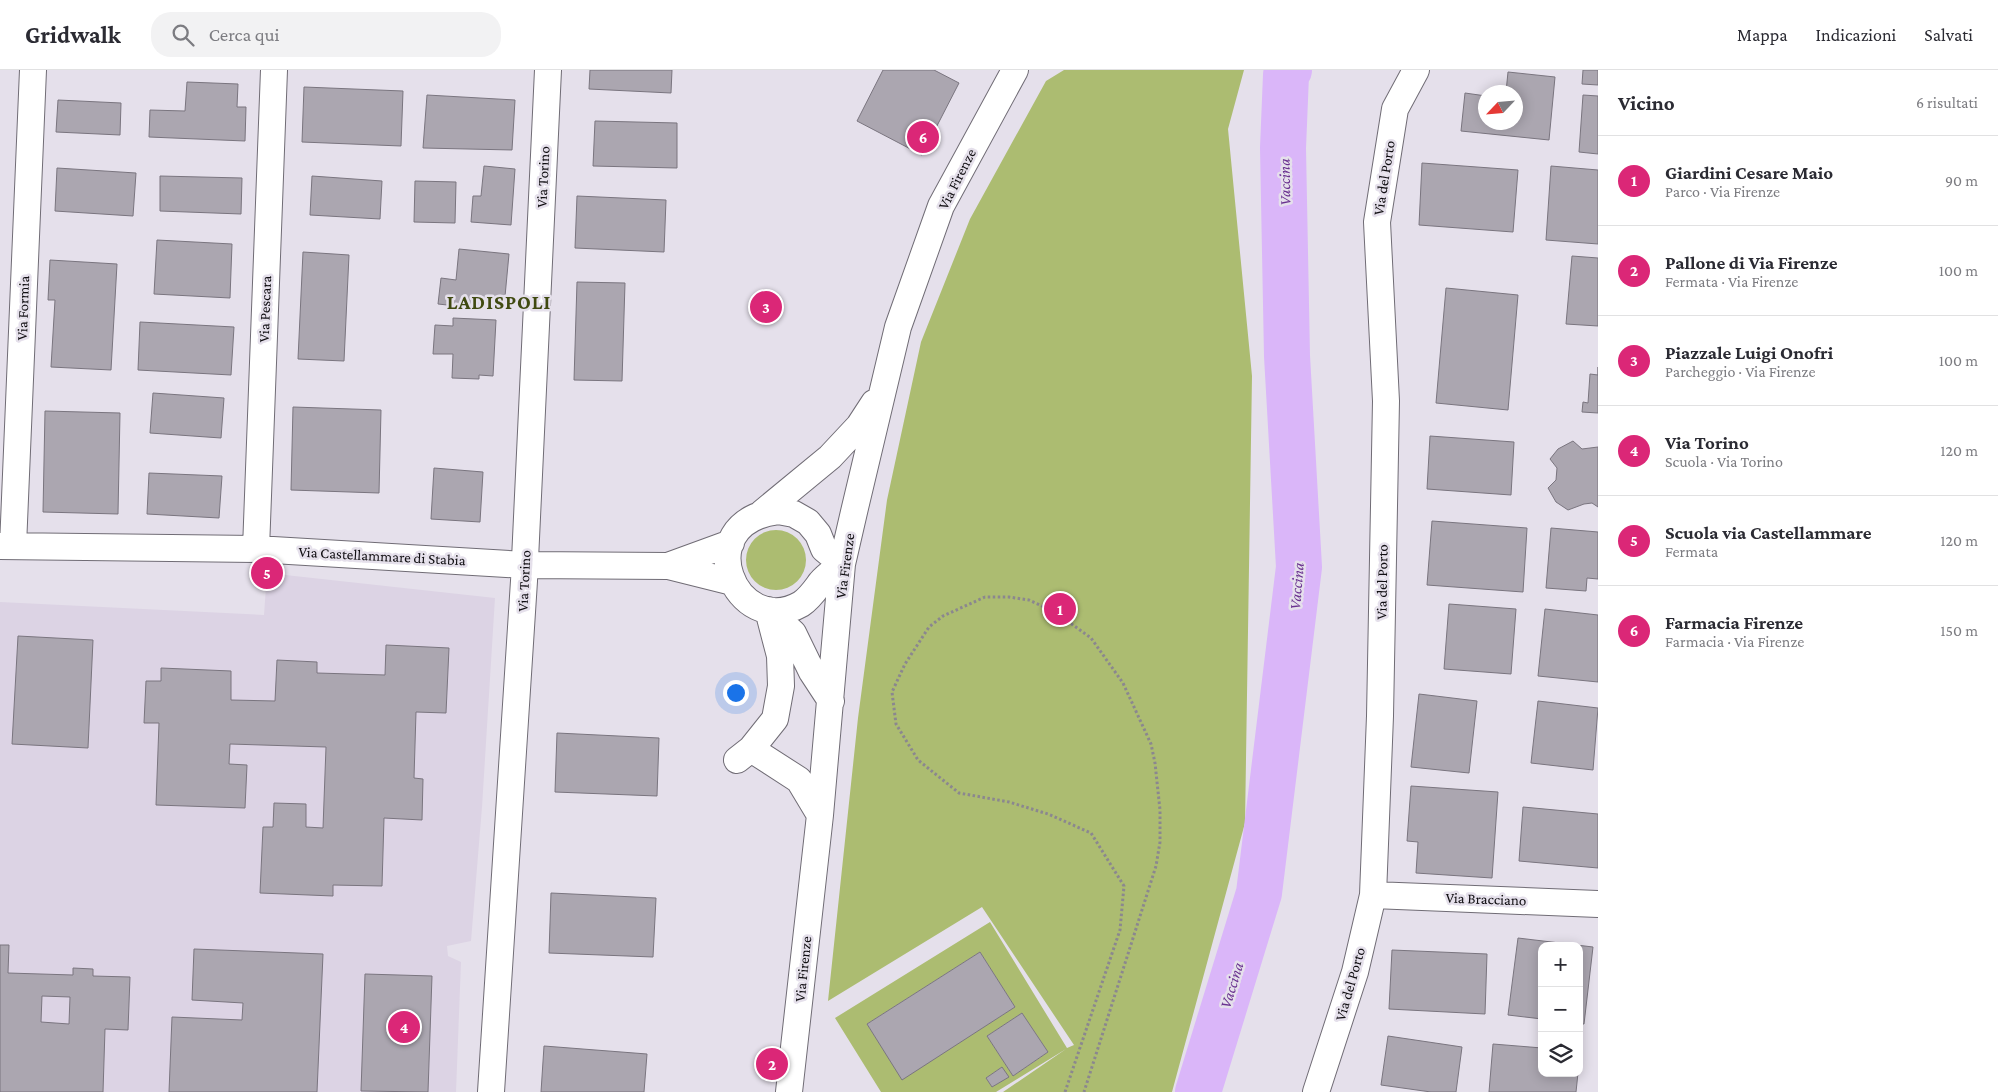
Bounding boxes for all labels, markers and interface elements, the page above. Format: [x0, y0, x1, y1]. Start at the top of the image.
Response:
search box [151, 12, 501, 57]
text: Gridwalk [25, 21, 121, 48]
icon: search [169, 21, 197, 49]
text: Cerca qui [209, 24, 280, 45]
text: Mappa [1737, 25, 1788, 45]
text: Indicazioni [1816, 25, 1896, 45]
text: Salvati [1924, 25, 1973, 45]
north arrow [1478, 85, 1523, 130]
text: Vicino [1618, 91, 1675, 115]
text: 6 risultati [1916, 94, 1978, 111]
pin: 6 [907, 118, 939, 156]
street label: Via del Porto [1370, 139, 1398, 217]
street label: Via Torino [533, 146, 553, 208]
street label: Via Firenze [935, 146, 979, 212]
water label: Vaccina [1276, 158, 1293, 206]
text: Giardini Cesare Maio [1665, 162, 1833, 183]
text: 1 [1631, 172, 1637, 189]
text: 90 m [1945, 172, 1978, 189]
text: Parco · Via Firenze [1665, 183, 1780, 200]
text: Pallone di Via Firenze [1665, 252, 1837, 273]
text: 2 [1630, 262, 1638, 279]
text: 100 m [1939, 262, 1978, 279]
text: Fermata · Via Firenze [1665, 273, 1798, 290]
street label: Via Formia [14, 275, 32, 341]
street label: Via Pescara [256, 275, 274, 343]
pin: 3 [750, 288, 782, 326]
district label: LADISPOLI [447, 291, 551, 313]
text: Piazzale Luigi Onofri [1665, 342, 1833, 363]
text: 3 [1630, 352, 1638, 369]
text: 100 m [1939, 352, 1978, 369]
text: Parcheggio · Via Firenze [1665, 363, 1815, 380]
text: Via Torino [1665, 432, 1749, 453]
text: 4 [1630, 442, 1638, 459]
text: 120 m [1940, 442, 1978, 459]
text: Scuola · Via Torino [1665, 453, 1783, 470]
text: Scuola via Castellammare [1665, 522, 1872, 543]
street label: Via Firenze [832, 532, 858, 600]
text: 5 [1630, 532, 1638, 549]
text: 120 m [1940, 532, 1978, 549]
text: Fermata [1665, 543, 1718, 560]
street label: Via Castellammare di Stabia [298, 544, 466, 568]
street label: Via del Porto [1373, 544, 1391, 620]
street label: Via Torino [514, 550, 534, 612]
pin: 5 [251, 554, 283, 592]
water label: Vaccina [1286, 561, 1307, 610]
pin: 1 [1044, 590, 1076, 628]
text: Farmacia Firenze [1665, 612, 1803, 633]
text: 6 [1630, 622, 1638, 639]
text: 150 m [1940, 622, 1978, 639]
text: Farmacia · Via Firenze [1665, 633, 1804, 650]
your location [723, 680, 749, 706]
street label: Via Bracciano [1445, 890, 1527, 908]
street label: Via Firenze [792, 935, 814, 1003]
map controls [1538, 942, 1583, 1077]
button: + [1538, 942, 1583, 987]
street label: Via del Porto [1332, 945, 1368, 1023]
water label: Vaccina [1216, 960, 1247, 1010]
button: − [1538, 987, 1583, 1032]
pin: 4 [388, 1008, 420, 1046]
button: layers [1538, 1032, 1583, 1077]
pin: 2 [756, 1045, 788, 1083]

